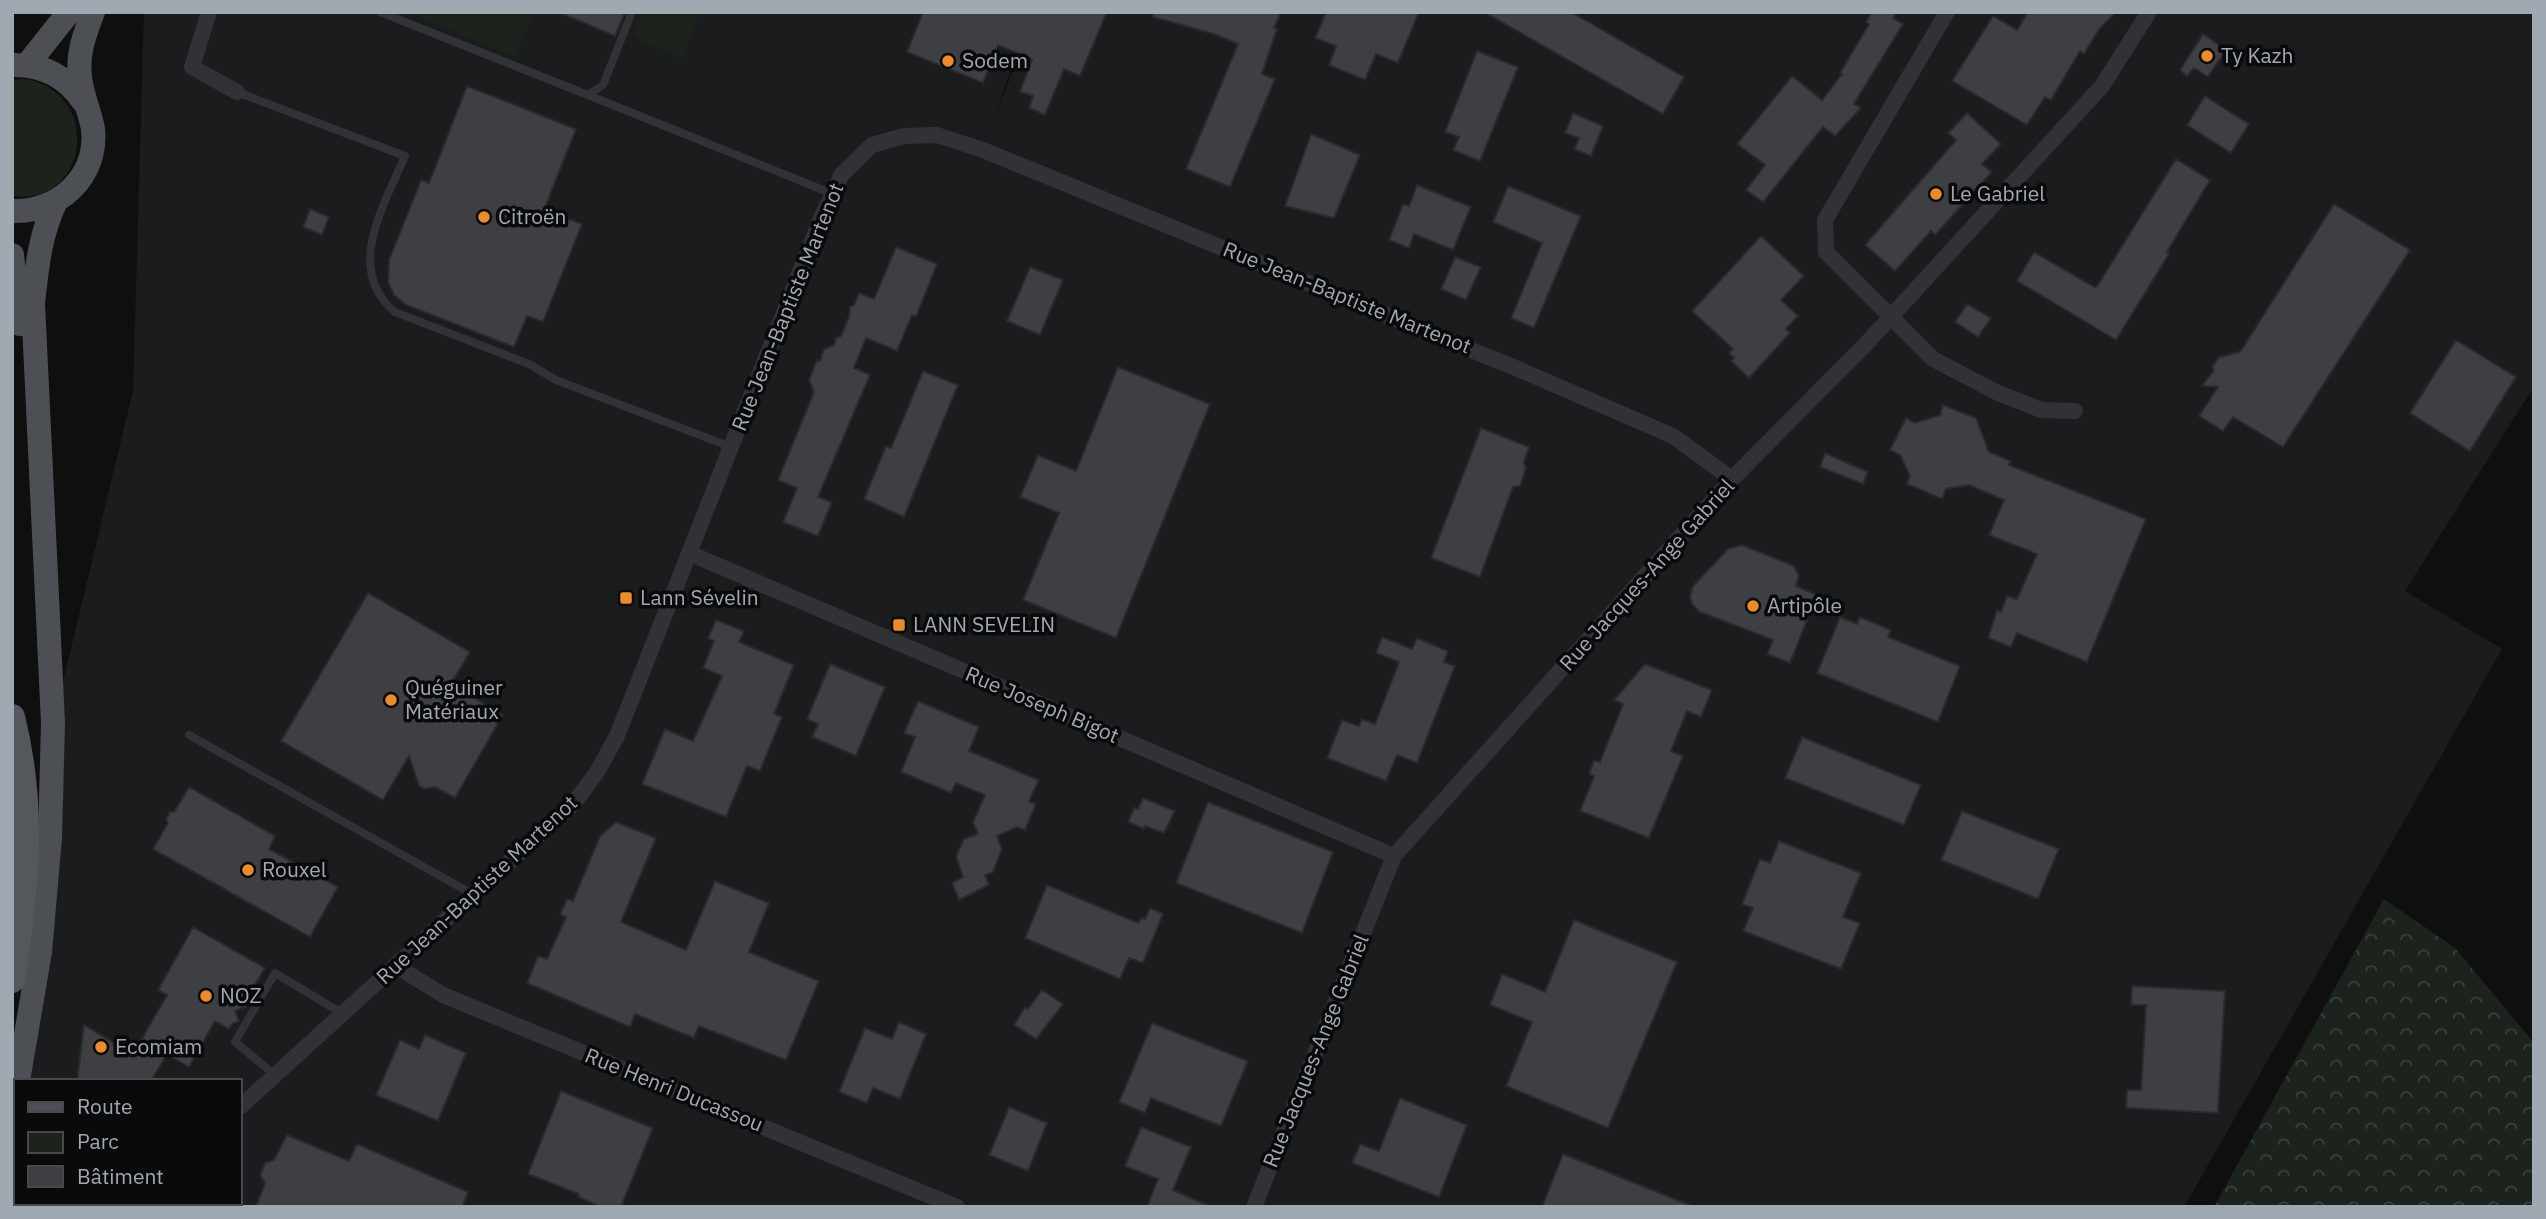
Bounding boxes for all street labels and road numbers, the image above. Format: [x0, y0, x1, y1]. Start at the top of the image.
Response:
street label: Rue Jean-Baptiste Martenot [724, 179, 850, 435]
street label: Rue Jean-Baptiste Martenot [1219, 234, 1475, 360]
street label: Rue Jacques-Ange Gabriel [1553, 472, 1740, 676]
street label: Rue Joseph Bigot [961, 659, 1123, 749]
street label: Rue Jean-Baptiste Martenot [370, 789, 583, 990]
street label: Rue Jacques-Ange Gabriel [1255, 930, 1375, 1171]
street label: Rue Henri Ducassou [581, 1041, 768, 1138]

